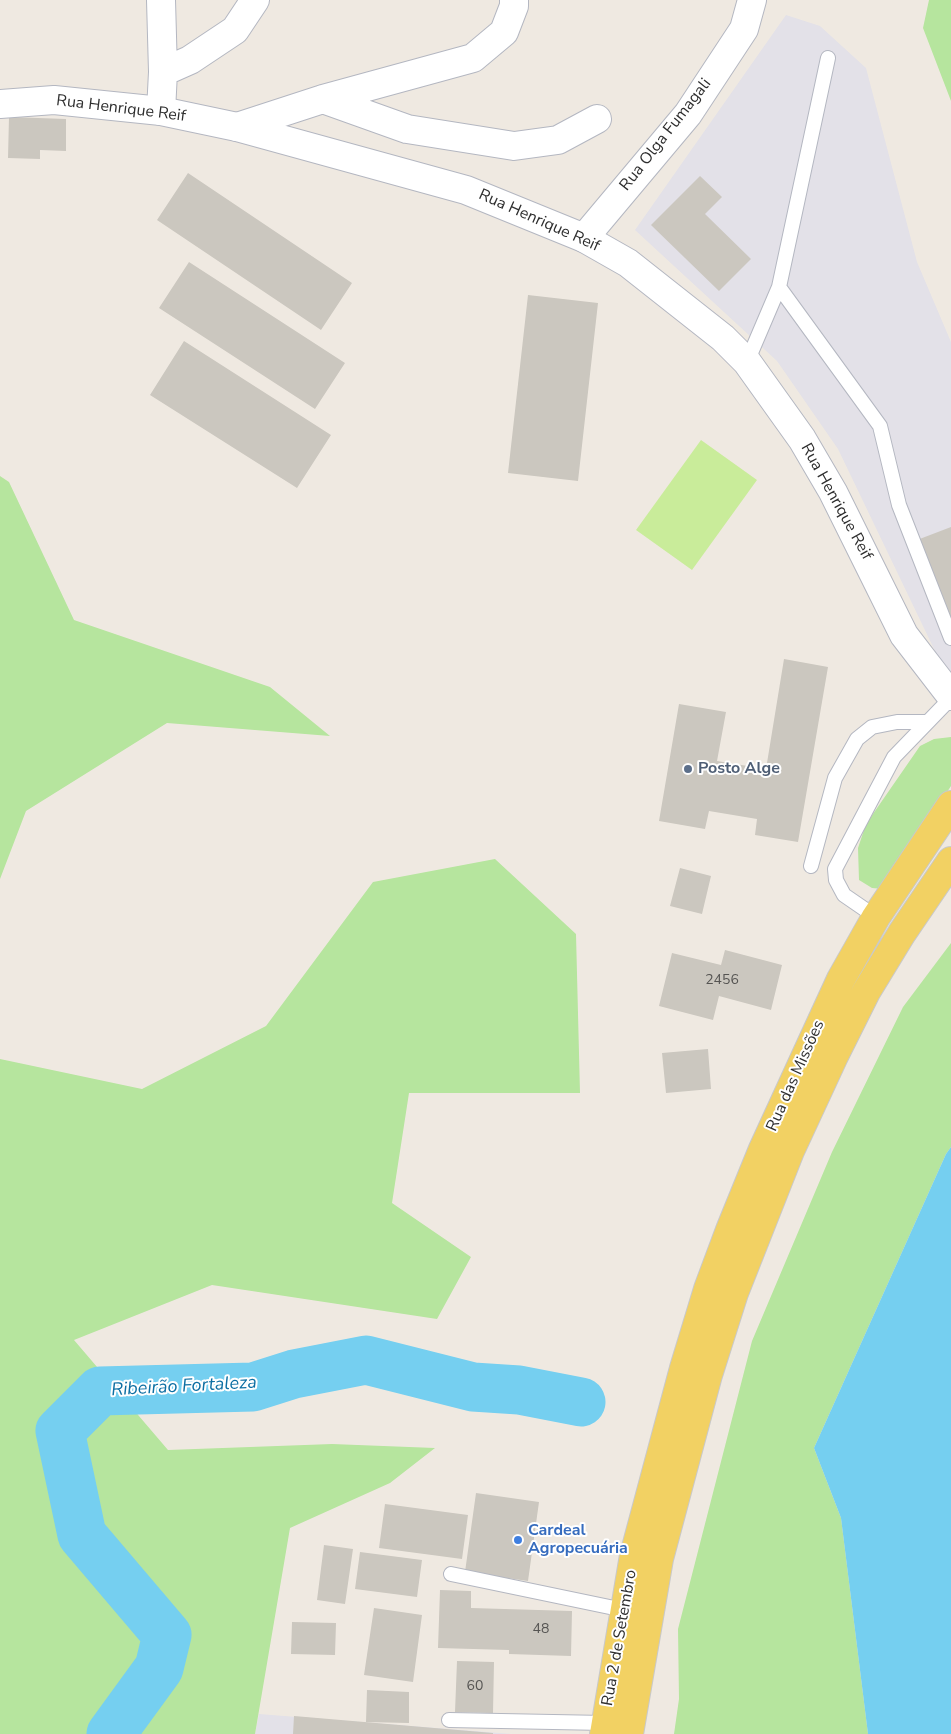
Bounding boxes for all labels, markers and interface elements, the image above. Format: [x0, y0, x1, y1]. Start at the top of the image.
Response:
street label: Rua Olga Fumagali [616, 75, 716, 195]
street label: Rua Henrique Reif [55, 92, 187, 126]
street label: Rua Henrique Reif [475, 186, 603, 256]
street label: Rua Henrique Reif [796, 440, 876, 564]
place label: Posto Alge [698, 759, 780, 779]
marker: Posto Alge [682, 763, 694, 775]
house number: 2456 [705, 973, 739, 989]
street label: Rua das Missões [763, 1017, 829, 1135]
water label: Ribeirão Fortaleza [111, 1372, 257, 1402]
place label: Cardeal Agropecuária [528, 1521, 628, 1559]
marker: Cardeal Agropecuária [512, 1534, 524, 1546]
street label: Rua 2 de Setembro [599, 1568, 641, 1708]
house number: 48 [533, 1622, 549, 1638]
house number: 60 [467, 1679, 483, 1695]

